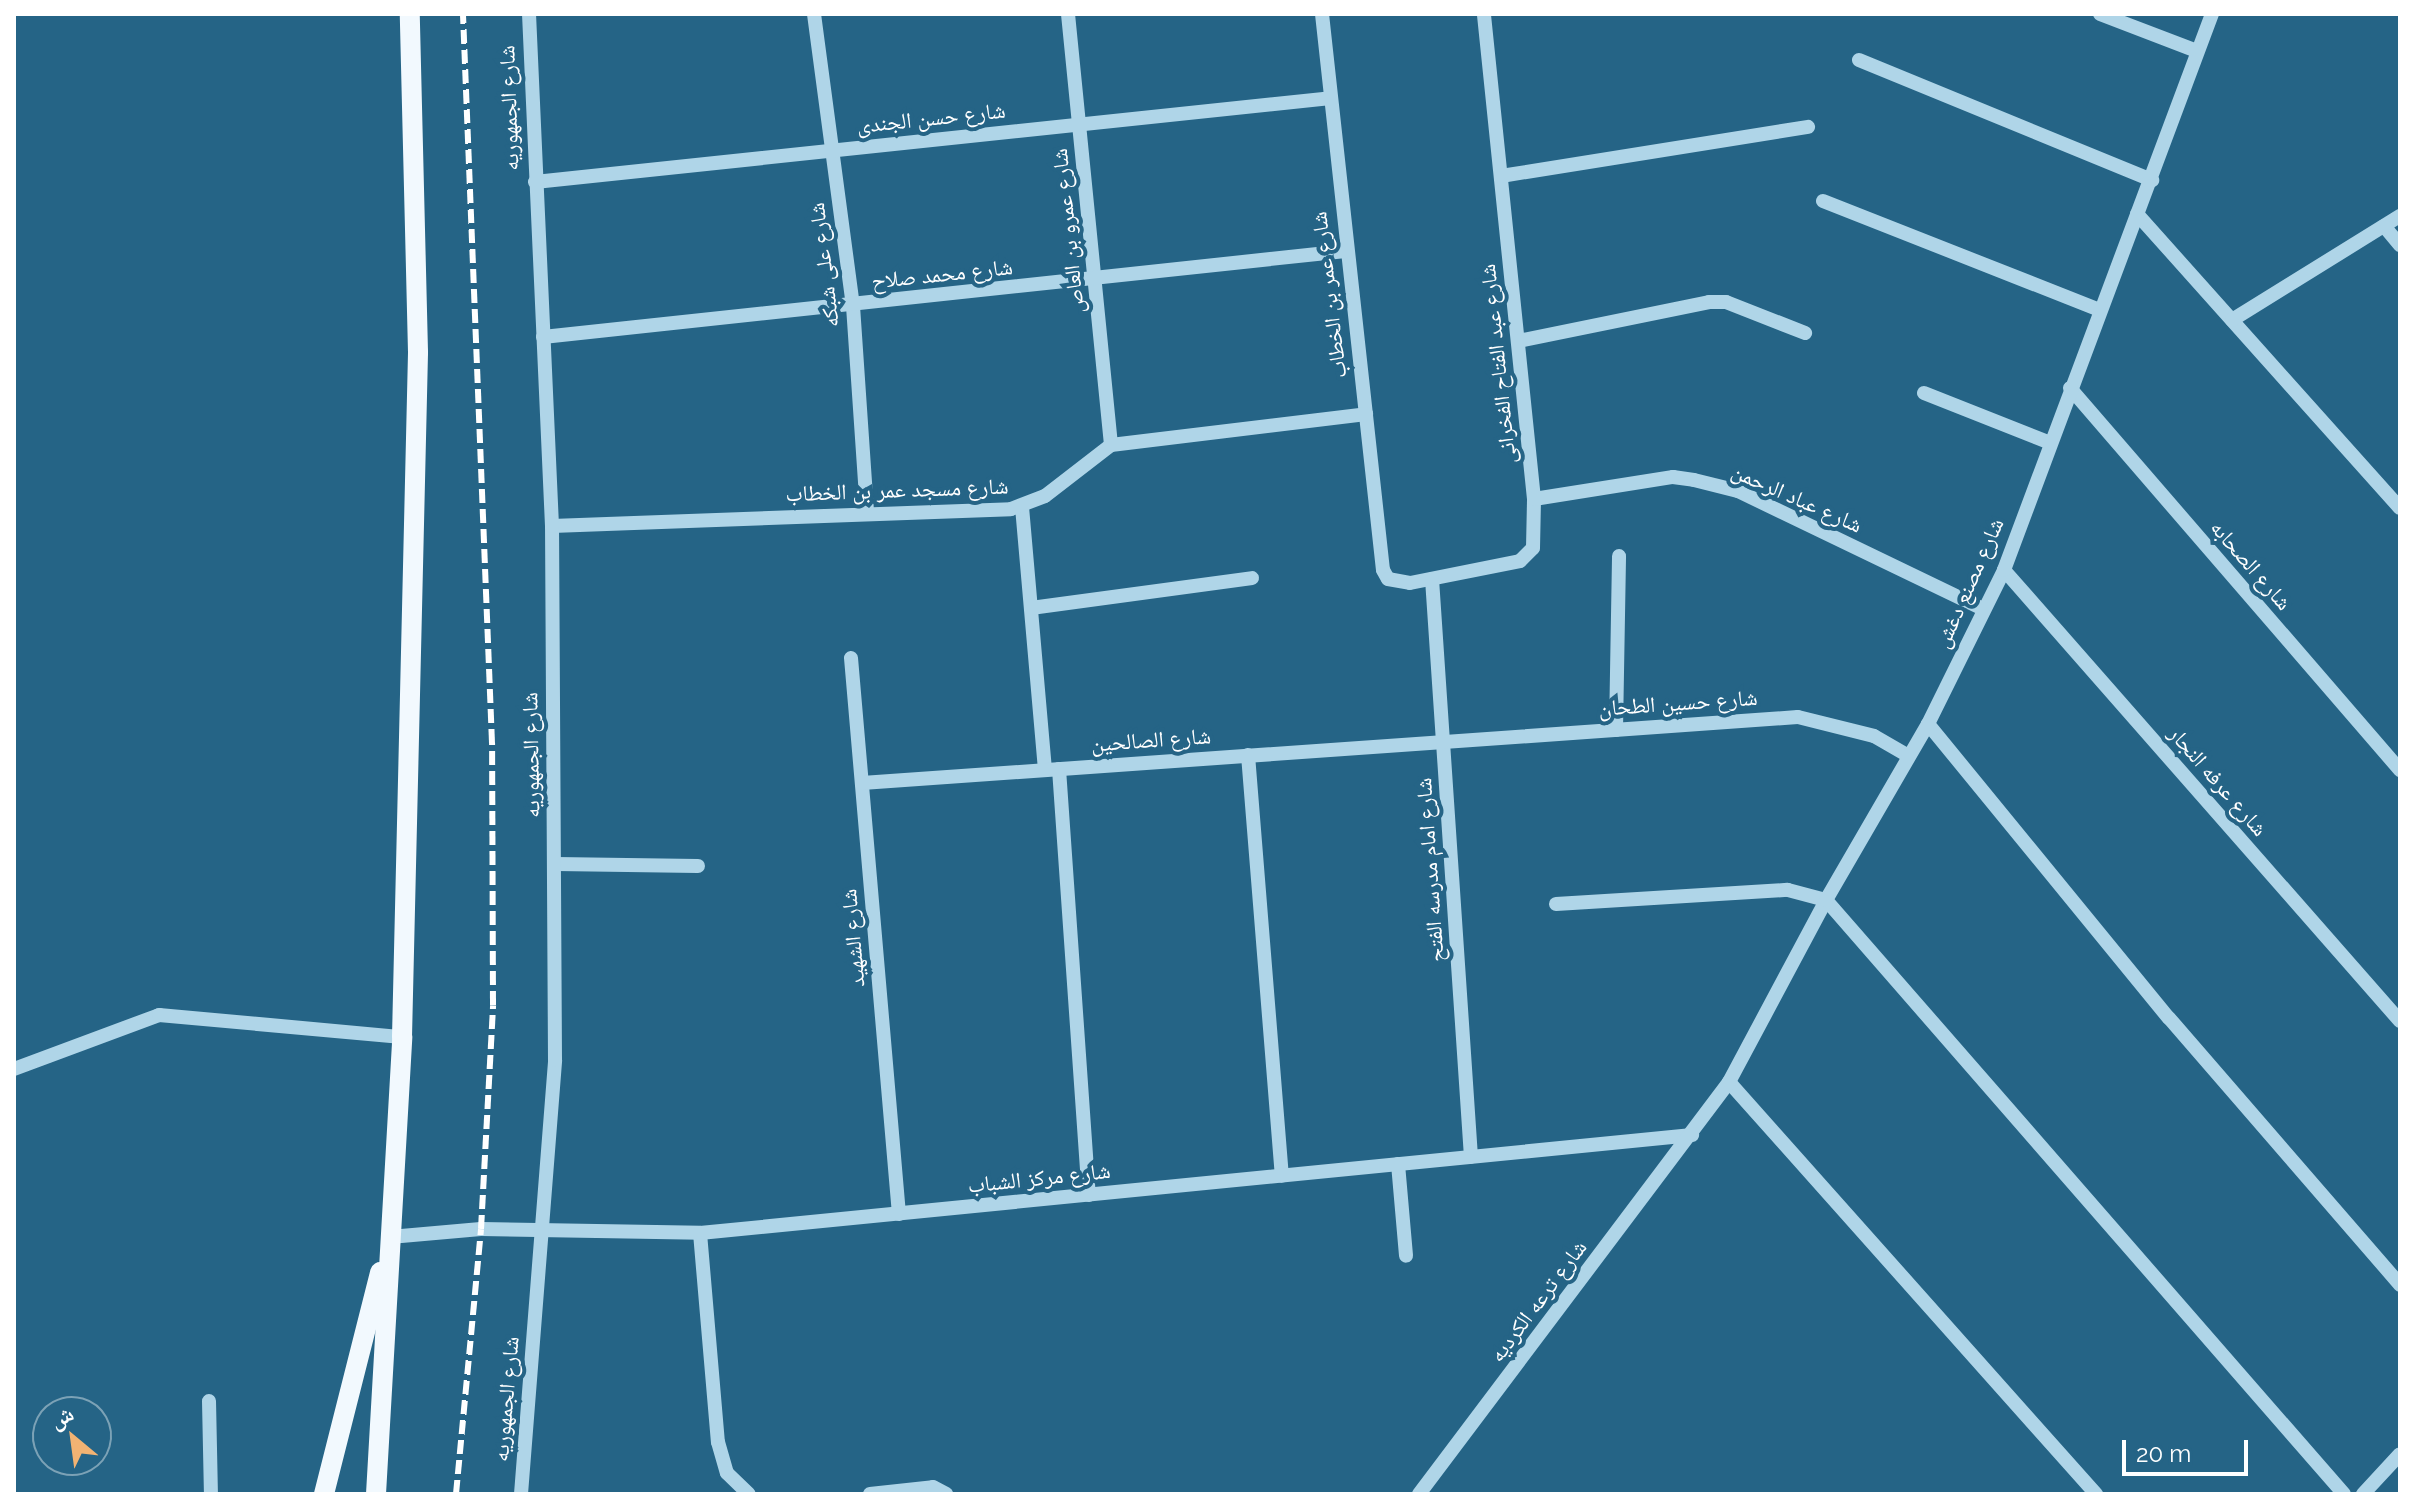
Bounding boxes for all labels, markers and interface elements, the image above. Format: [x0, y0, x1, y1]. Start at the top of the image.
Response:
street label: شارع الجمهوريه [494, 45, 524, 171]
street label: شارع حسن الجندى [855, 97, 1007, 139]
street label: شارع عمرو بن العاص [1046, 147, 1090, 315]
street label: شارع على شبكه [803, 201, 845, 329]
street label: شارع عمر بن الخطاب [1306, 210, 1352, 380]
street label: شارع محمد صلاح [870, 253, 1014, 295]
street label: شارع عبد الفتاح الفخرانى [1474, 263, 1522, 465]
street label: شارع عباد الرحمن [1728, 457, 1866, 539]
street label: شارع مسجد عمر بن الخطاب [785, 473, 1009, 507]
street label: شارع مصنع دغش [1929, 514, 2009, 652]
street label: شارع الصحابه [2205, 515, 2297, 615]
street label: شارع حسين الطحان [1598, 684, 1758, 722]
street label: شارع الجمهوريه [517, 692, 545, 818]
street label: شارع عرفه النجار [2163, 721, 2273, 841]
street label: شارع الصالحين [1090, 723, 1212, 757]
street label: شارع امام مدرسه الفتح [1410, 777, 1450, 963]
street label: شارع الشهيد [836, 888, 870, 988]
street label: شارع مركز الشباب [966, 1157, 1112, 1199]
street label: شارع ترعه الكرديه [1484, 1235, 1592, 1367]
street label: شارع الجمهوريه [487, 1335, 525, 1463]
north arrow [32, 1396, 112, 1476]
text: ش [45, 1400, 78, 1434]
scale bar [2126, 1424, 2252, 1474]
text: 20 m [2136, 1439, 2191, 1468]

